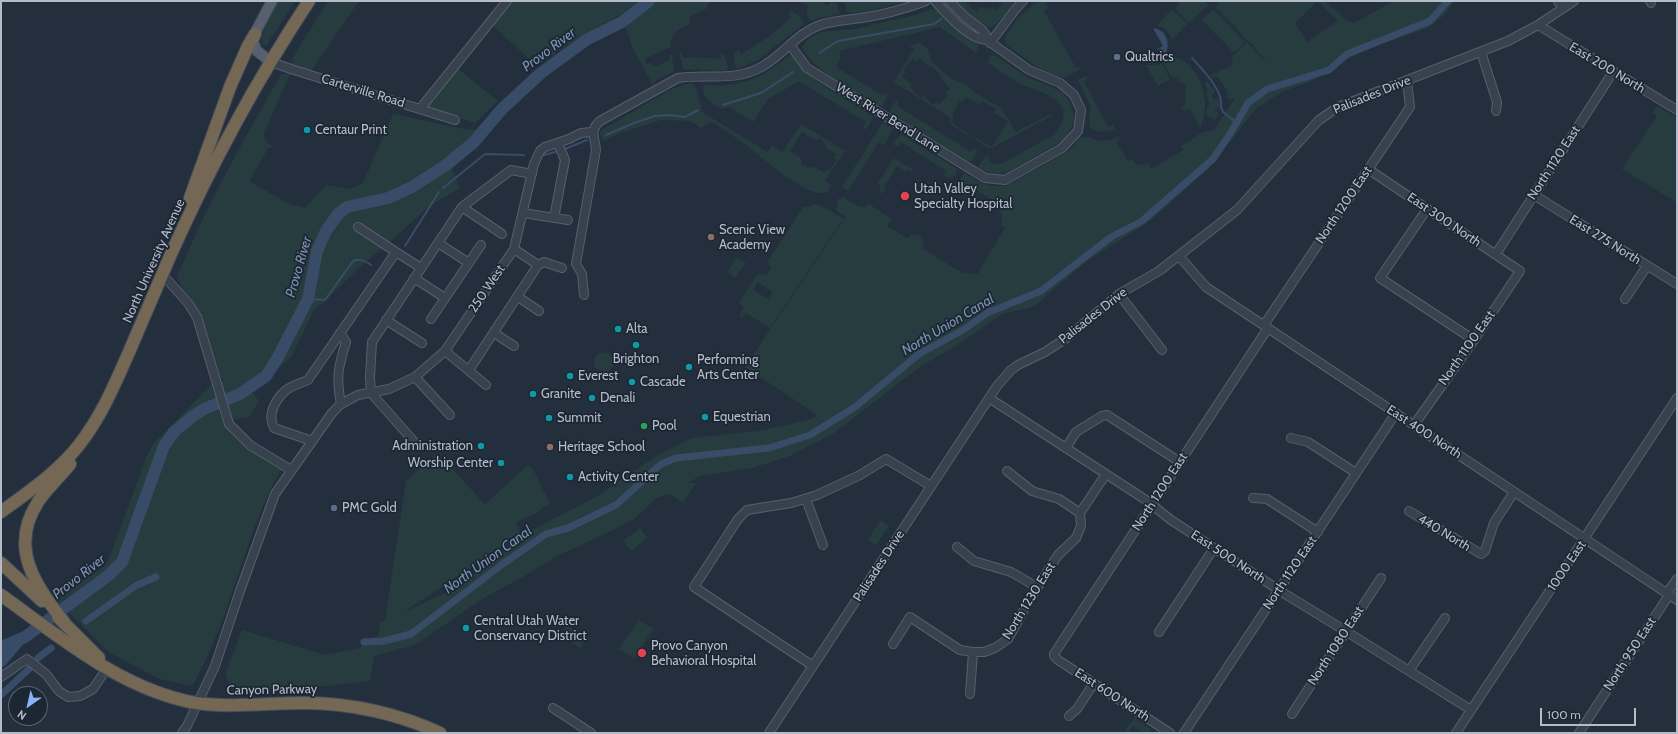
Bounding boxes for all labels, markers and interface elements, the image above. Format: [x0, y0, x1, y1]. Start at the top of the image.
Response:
water label: Provo River [519, 24, 579, 76]
street label: East 200 North [1566, 39, 1648, 97]
place label: Qualtrics [1125, 49, 1174, 65]
marker: Qualtrics [1112, 52, 1122, 62]
street label: Carterville Road [319, 71, 407, 111]
street label: Palisades Drive [1331, 72, 1413, 118]
street label: West River Bend Lane [833, 80, 943, 156]
place label: Centaur Print [315, 122, 387, 138]
street label: North 1120 East [1524, 123, 1584, 203]
marker: Centaur Print [302, 125, 312, 135]
street label: North 1200 East [1312, 163, 1376, 247]
place label: Utah Valley Specialty Hospital [914, 181, 1012, 212]
marker: Utah Valley Specialty Hospital [899, 190, 911, 202]
street label: East 300 North [1404, 190, 1484, 250]
street label: North University Avenue [120, 197, 188, 325]
street label: East 275 North [1566, 212, 1644, 268]
place label: Scenic View Academy [719, 222, 785, 253]
marker: Scenic View Academy [706, 232, 716, 242]
water label: Provo River [282, 235, 316, 299]
street label: 250 West [465, 262, 509, 316]
street label: Palisades Drive [1056, 285, 1130, 347]
water label: North Union Canal [899, 291, 997, 359]
street label: North 1100 East [1436, 308, 1498, 388]
place label: Alta [626, 321, 648, 337]
marker: Alta [613, 324, 623, 334]
marker: Brighton [631, 340, 641, 350]
place label: Brighton [613, 351, 659, 367]
place label: Performing Arts Center [697, 352, 759, 383]
marker: Performing Arts Center [684, 362, 694, 372]
place label: Everest [578, 368, 618, 384]
marker: Everest [565, 371, 575, 381]
place label: Cascade [640, 374, 686, 390]
marker: Cascade [627, 377, 637, 387]
place label: Granite [541, 386, 581, 402]
marker: Granite [528, 389, 538, 399]
place label: Denali [600, 390, 635, 406]
marker: Denali [587, 393, 597, 403]
street label: East 400 North [1384, 402, 1464, 462]
place label: Equestrian [713, 409, 771, 425]
place label: Summit [557, 410, 601, 426]
marker: Equestrian [700, 412, 710, 422]
marker: Summit [544, 413, 554, 423]
place label: Pool [652, 418, 677, 434]
marker: Pool [639, 421, 649, 431]
place label: Administration [392, 438, 473, 454]
place label: Heritage School [558, 439, 645, 455]
marker: Administration [476, 441, 486, 451]
marker: Heritage School [545, 442, 555, 452]
street label: North 1200 East [1129, 450, 1191, 534]
place label: Worship Center [408, 455, 493, 471]
marker: Worship Center [496, 458, 506, 468]
place label: Activity Center [578, 469, 659, 485]
marker: Activity Center [565, 472, 575, 482]
place label: PMC Gold [342, 500, 397, 516]
marker: PMC Gold [329, 503, 339, 513]
street label: 440 North [1415, 511, 1473, 555]
water label: North Union Canal [441, 522, 535, 598]
street label: Palisades Drive [850, 527, 908, 605]
street label: East 500 North [1188, 527, 1268, 587]
street label: North 1120 East [1260, 533, 1320, 613]
street label: 1000 East [1544, 538, 1590, 594]
water label: Provo River [49, 551, 109, 603]
street label: North 1230 East [999, 560, 1059, 642]
street label: North 1080 East [1305, 604, 1367, 688]
place label: Central Utah Water Conservancy District [474, 613, 587, 644]
street label: North 950 East [1601, 614, 1659, 694]
marker: Central Utah Water Conservancy District [461, 623, 471, 633]
place label: Provo Canyon Behavioral Hospital [651, 638, 756, 669]
marker: Provo Canyon Behavioral Hospital [636, 647, 648, 659]
street label: East 600 North [1072, 665, 1152, 725]
street label: Canyon Parkway [227, 681, 317, 699]
north arrow [8, 686, 48, 726]
scale bar [1542, 700, 1638, 726]
text: N [15, 707, 29, 723]
text: 100 m [1547, 707, 1581, 722]

